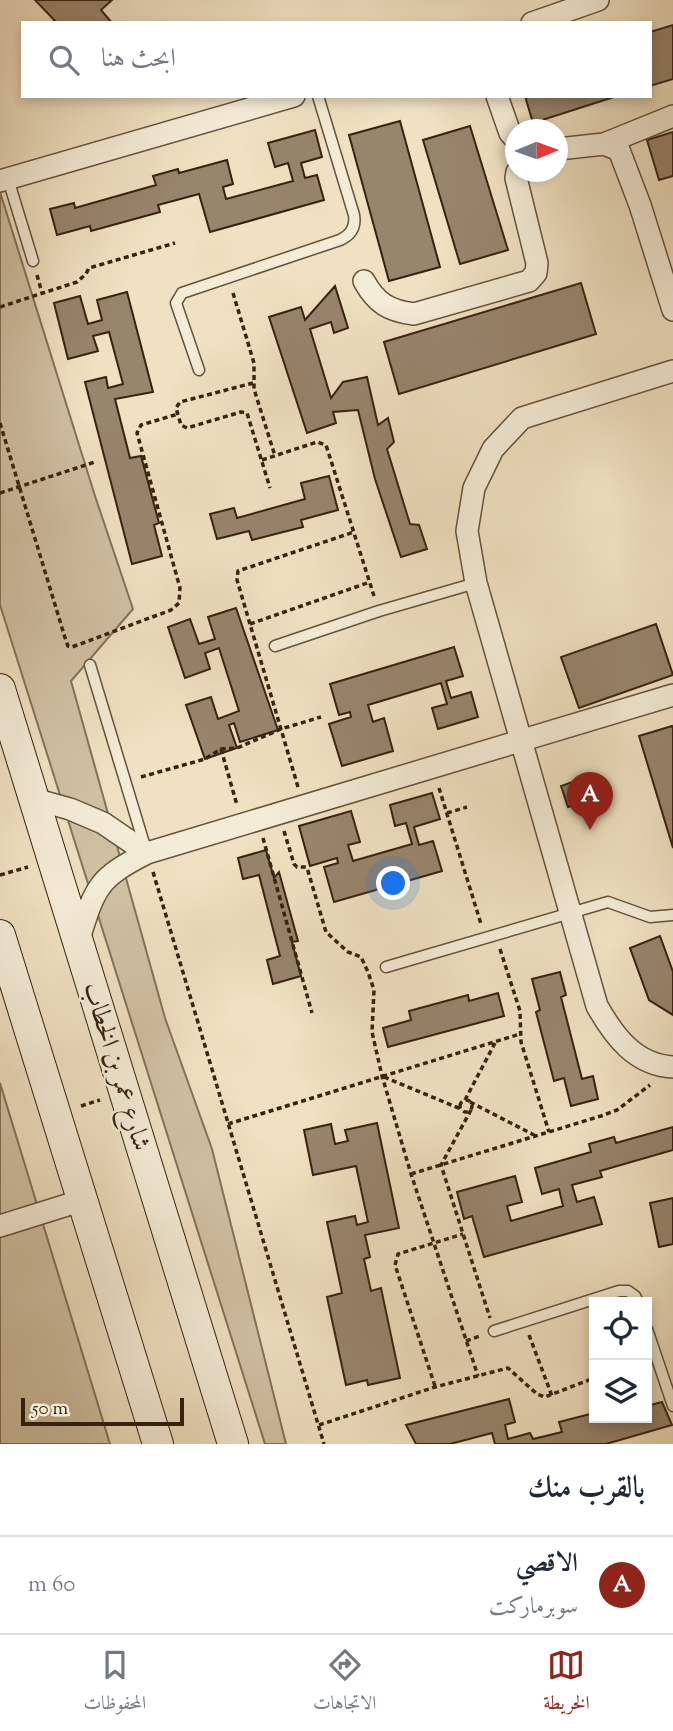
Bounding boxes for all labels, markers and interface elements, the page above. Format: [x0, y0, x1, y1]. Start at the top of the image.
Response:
search box [21, 21, 652, 98]
icon: search [45, 41, 83, 79]
text: ابحث هنا [101, 41, 176, 78]
north arrow [505, 119, 568, 182]
pin: A [567, 772, 613, 830]
your location [376, 866, 410, 900]
street label: شارع عمر بن الخطاب [71, 978, 159, 1156]
map controls [589, 1297, 652, 1423]
button: locate [589, 1297, 652, 1360]
button: layers [589, 1360, 652, 1423]
scale bar [21, 1395, 184, 1427]
text: 50 m [32, 1396, 68, 1423]
text: بالقرب منك [528, 1468, 645, 1511]
text: الاقصي [516, 1546, 578, 1583]
text: 60 m [28, 1569, 76, 1602]
text: A [613, 1569, 631, 1602]
text: سوبرماركت [489, 1591, 578, 1624]
tab: المحفوظات [83, 1646, 146, 1721]
tab: الاتجاهات [313, 1646, 376, 1721]
tab: الخريطة [543, 1646, 590, 1721]

